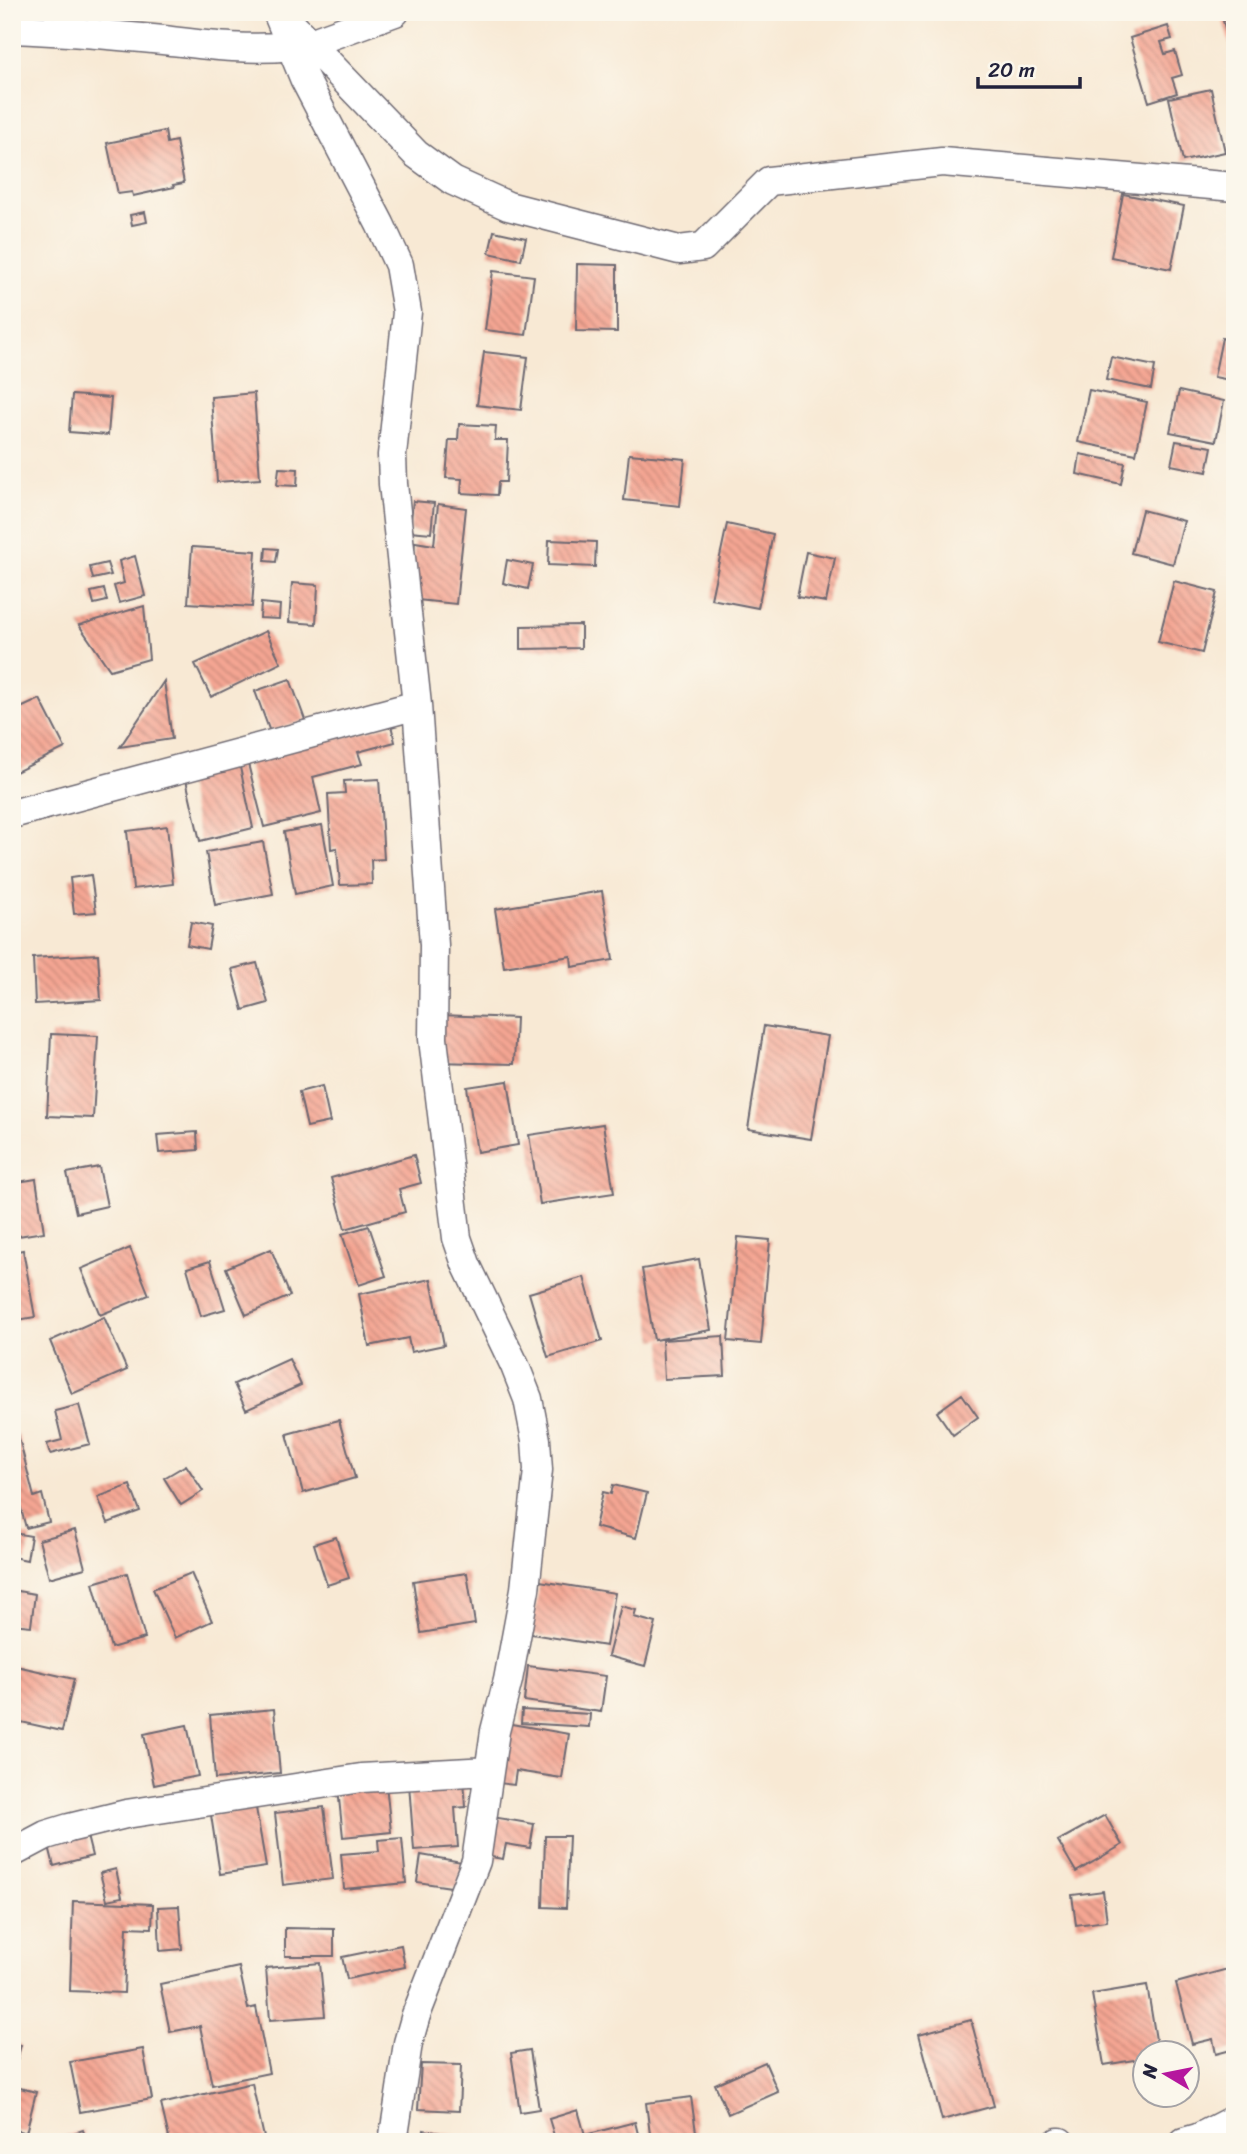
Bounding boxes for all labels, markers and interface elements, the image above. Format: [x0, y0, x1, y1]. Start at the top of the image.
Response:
scale bar [978, 46, 1079, 90]
text: 20 m [988, 51, 1035, 89]
north arrow [1132, 2038, 1202, 2108]
text: N [1132, 2061, 1167, 2081]

